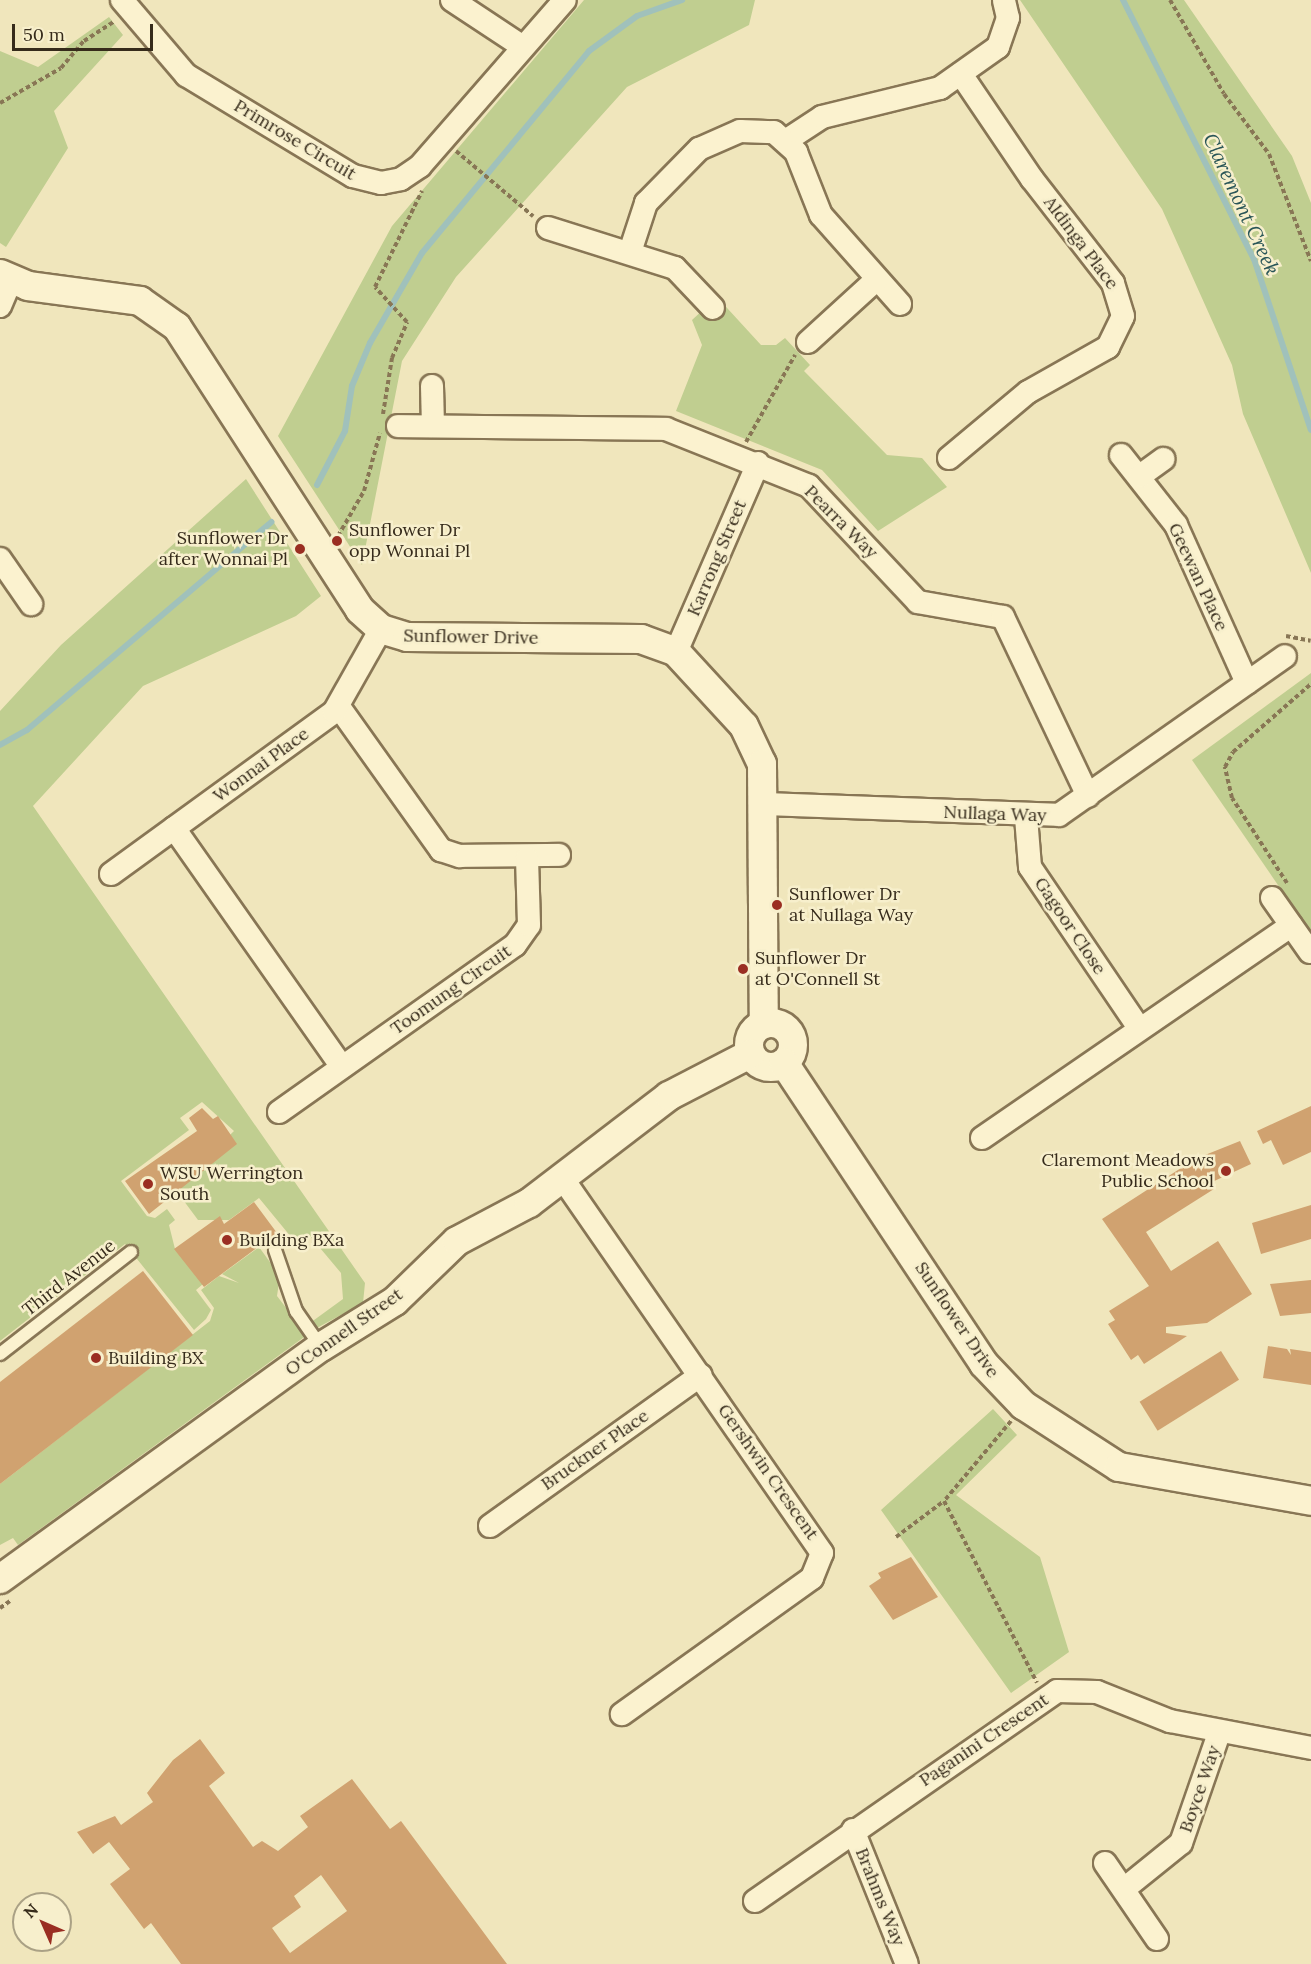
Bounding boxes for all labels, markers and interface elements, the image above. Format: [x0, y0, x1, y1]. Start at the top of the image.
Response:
scale bar [15, 12, 156, 50]
text: 50 m [23, 23, 65, 46]
street label: Primrose Circuit [230, 95, 360, 185]
water label: Claremont Creek [1199, 129, 1285, 279]
street label: Aldinga Place [1039, 192, 1123, 294]
street label: Pearra Way [800, 481, 882, 563]
street label: Karrong Street [683, 497, 751, 619]
place label: Sunflower Dr opp Wonnai Pl [349, 520, 470, 562]
street label: Geewan Place [1164, 520, 1232, 634]
place label: Sunflower Dr after Wonnai Pl [159, 528, 288, 570]
marker: Sunflower Dr opp Wonnai Pl [330, 534, 344, 548]
marker: Sunflower Dr after Wonnai Pl [293, 542, 307, 556]
street label: Sunflower Drive [403, 625, 539, 649]
street label: Wonnai Place [209, 723, 313, 807]
street label: Nullaga Way [943, 801, 1047, 827]
street label: Gagoor Close [1030, 873, 1110, 979]
place label: Sunflower Dr at Nullaga Way [789, 884, 913, 926]
marker: Sunflower Dr at Nullaga Way [770, 898, 784, 912]
street label: Toomung Circuit [387, 940, 515, 1040]
place label: Sunflower Dr at O'Connell St [755, 948, 880, 990]
marker: Sunflower Dr at O'Connell St [736, 962, 750, 976]
place label: Claremont Meadows Public School [1041, 1150, 1214, 1192]
place label: WSU Werrington South [160, 1163, 303, 1206]
marker: Claremont Meadows Public School [1219, 1164, 1233, 1178]
marker: WSU Werrington South [141, 1177, 155, 1191]
place label: Building BXa [239, 1229, 344, 1251]
marker: Building BXa [220, 1233, 234, 1247]
street label: Third Avenue [18, 1235, 120, 1321]
street label: Sunflower Drive [910, 1258, 1004, 1382]
street label: O'Connell Street [281, 1283, 407, 1381]
place label: Building BX [108, 1347, 204, 1369]
marker: Building BX [89, 1351, 103, 1365]
street label: Gershwin Crescent [713, 1400, 823, 1544]
street label: Bruckner Place [537, 1405, 653, 1495]
street label: Paganini Crescent [915, 1689, 1053, 1791]
street label: Boyce Way [1175, 1743, 1225, 1835]
street label: Brahms Way [851, 1845, 909, 1949]
north arrow [12, 1892, 72, 1952]
text: N [19, 1899, 42, 1922]

